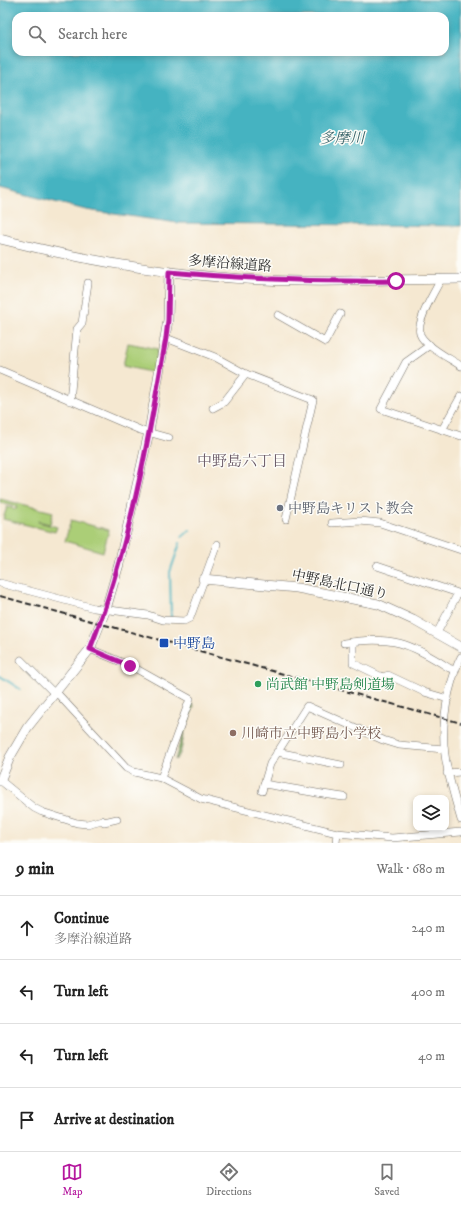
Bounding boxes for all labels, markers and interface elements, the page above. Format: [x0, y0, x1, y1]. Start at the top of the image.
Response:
search box [12, 12, 449, 56]
icon: search [26, 23, 48, 45]
text: Search here [58, 25, 127, 44]
water label: 多摩川 [319, 129, 366, 148]
street label: 多摩沿線道路 [187, 252, 272, 276]
route start [387, 272, 405, 290]
district label: 中野島六丁目 [197, 452, 287, 471]
place label: 中野島キリスト教会 [288, 500, 414, 518]
marker: 中野島キリスト教会 [275, 503, 285, 513]
street label: 中野島北口通り [290, 566, 390, 604]
place label: 中野島 [173, 635, 215, 653]
marker: 中野島 [158, 637, 170, 649]
route end [121, 657, 139, 675]
place label: 尚武館 中野島剣道場 [266, 676, 395, 694]
marker: 尚武館 中野島剣道場 [253, 679, 263, 689]
place label: 川崎市立中野島小学校 [241, 725, 381, 743]
marker: 川崎市立中野島小学校 [228, 728, 238, 738]
map controls [413, 795, 449, 831]
button: layers [413, 795, 449, 831]
text: 9 min [16, 858, 54, 880]
text: Walk · 680 m [376, 861, 445, 877]
text: Continue [54, 909, 109, 928]
icon: ahead [16, 917, 38, 939]
text: 240 m [412, 920, 445, 936]
text: 多摩沿線道路 [54, 931, 132, 947]
icon: left [16, 981, 38, 1003]
text: Turn left [54, 982, 108, 1001]
text: 400 m [411, 984, 445, 1000]
icon: left [16, 1045, 38, 1067]
text: Turn left [54, 1046, 108, 1065]
text: 40 m [418, 1048, 445, 1064]
icon: arrive [16, 1109, 38, 1131]
text: Arrive at destination [54, 1110, 174, 1129]
tab: Map [61, 1161, 83, 1199]
tab: Directions [206, 1161, 252, 1199]
tab: Saved [374, 1161, 400, 1199]

